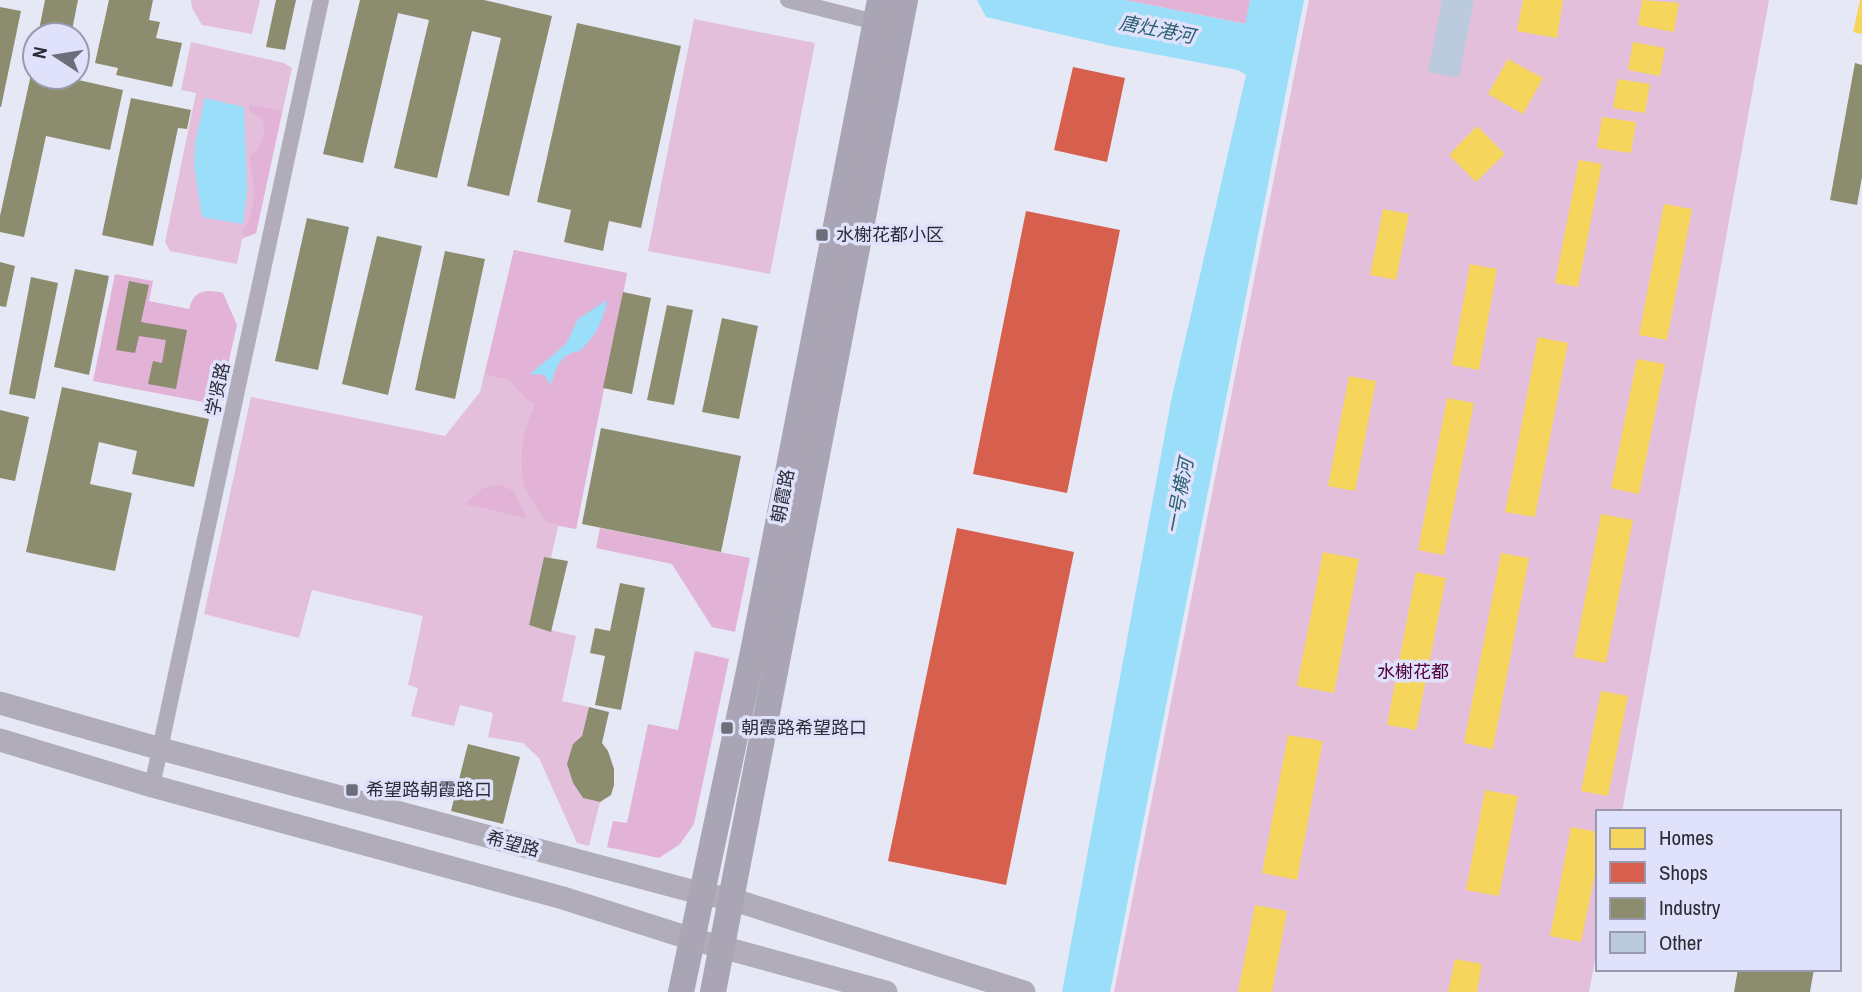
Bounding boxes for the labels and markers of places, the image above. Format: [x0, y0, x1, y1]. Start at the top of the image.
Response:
place label: 水榭花都小区 [836, 222, 944, 247]
marker: 水榭花都小区 [814, 227, 830, 243]
place label: 朝霞路希望路口 [741, 715, 867, 740]
marker: 朝霞路希望路口 [719, 720, 735, 736]
place label: 希望路朝霞路口 [366, 777, 492, 802]
marker: 希望路朝霞路口 [344, 782, 360, 798]

